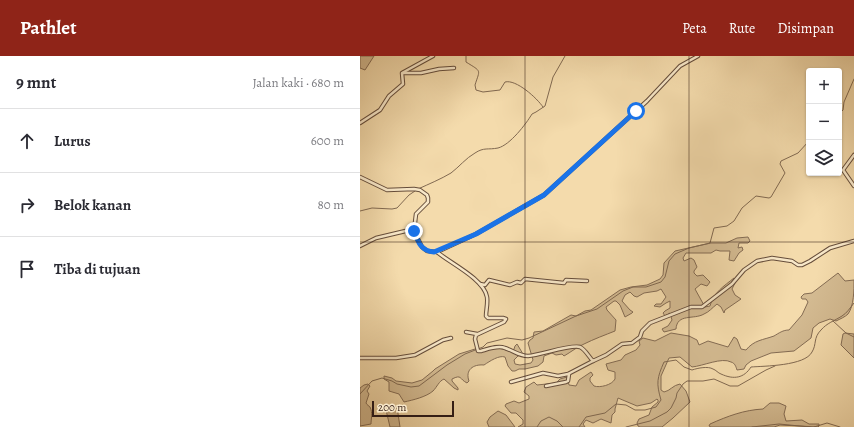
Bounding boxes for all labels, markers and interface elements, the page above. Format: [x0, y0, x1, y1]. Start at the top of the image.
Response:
text: Pathlet [20, 15, 76, 41]
text: Peta [682, 19, 707, 38]
text: Rute [729, 19, 755, 38]
text: Disimpan [777, 19, 834, 38]
map controls [806, 68, 842, 176]
button: + [806, 68, 842, 104]
text: 9 mnt [16, 71, 56, 94]
text: Jalan kaki · 680 m [252, 74, 344, 91]
route start [627, 102, 645, 120]
button: − [806, 104, 842, 140]
icon: ahead [16, 130, 38, 152]
text: Lurus [54, 131, 91, 151]
text: 600 m [311, 132, 344, 149]
button: layers [806, 140, 842, 176]
icon: right [16, 194, 38, 216]
text: Belok kanan [54, 195, 131, 215]
text: 80 m [317, 196, 344, 213]
route end [405, 222, 423, 240]
icon: arrive [16, 258, 38, 280]
text: Tiba di tujuan [54, 259, 140, 279]
scale bar [372, 399, 454, 418]
text: 200 m [378, 400, 406, 415]

